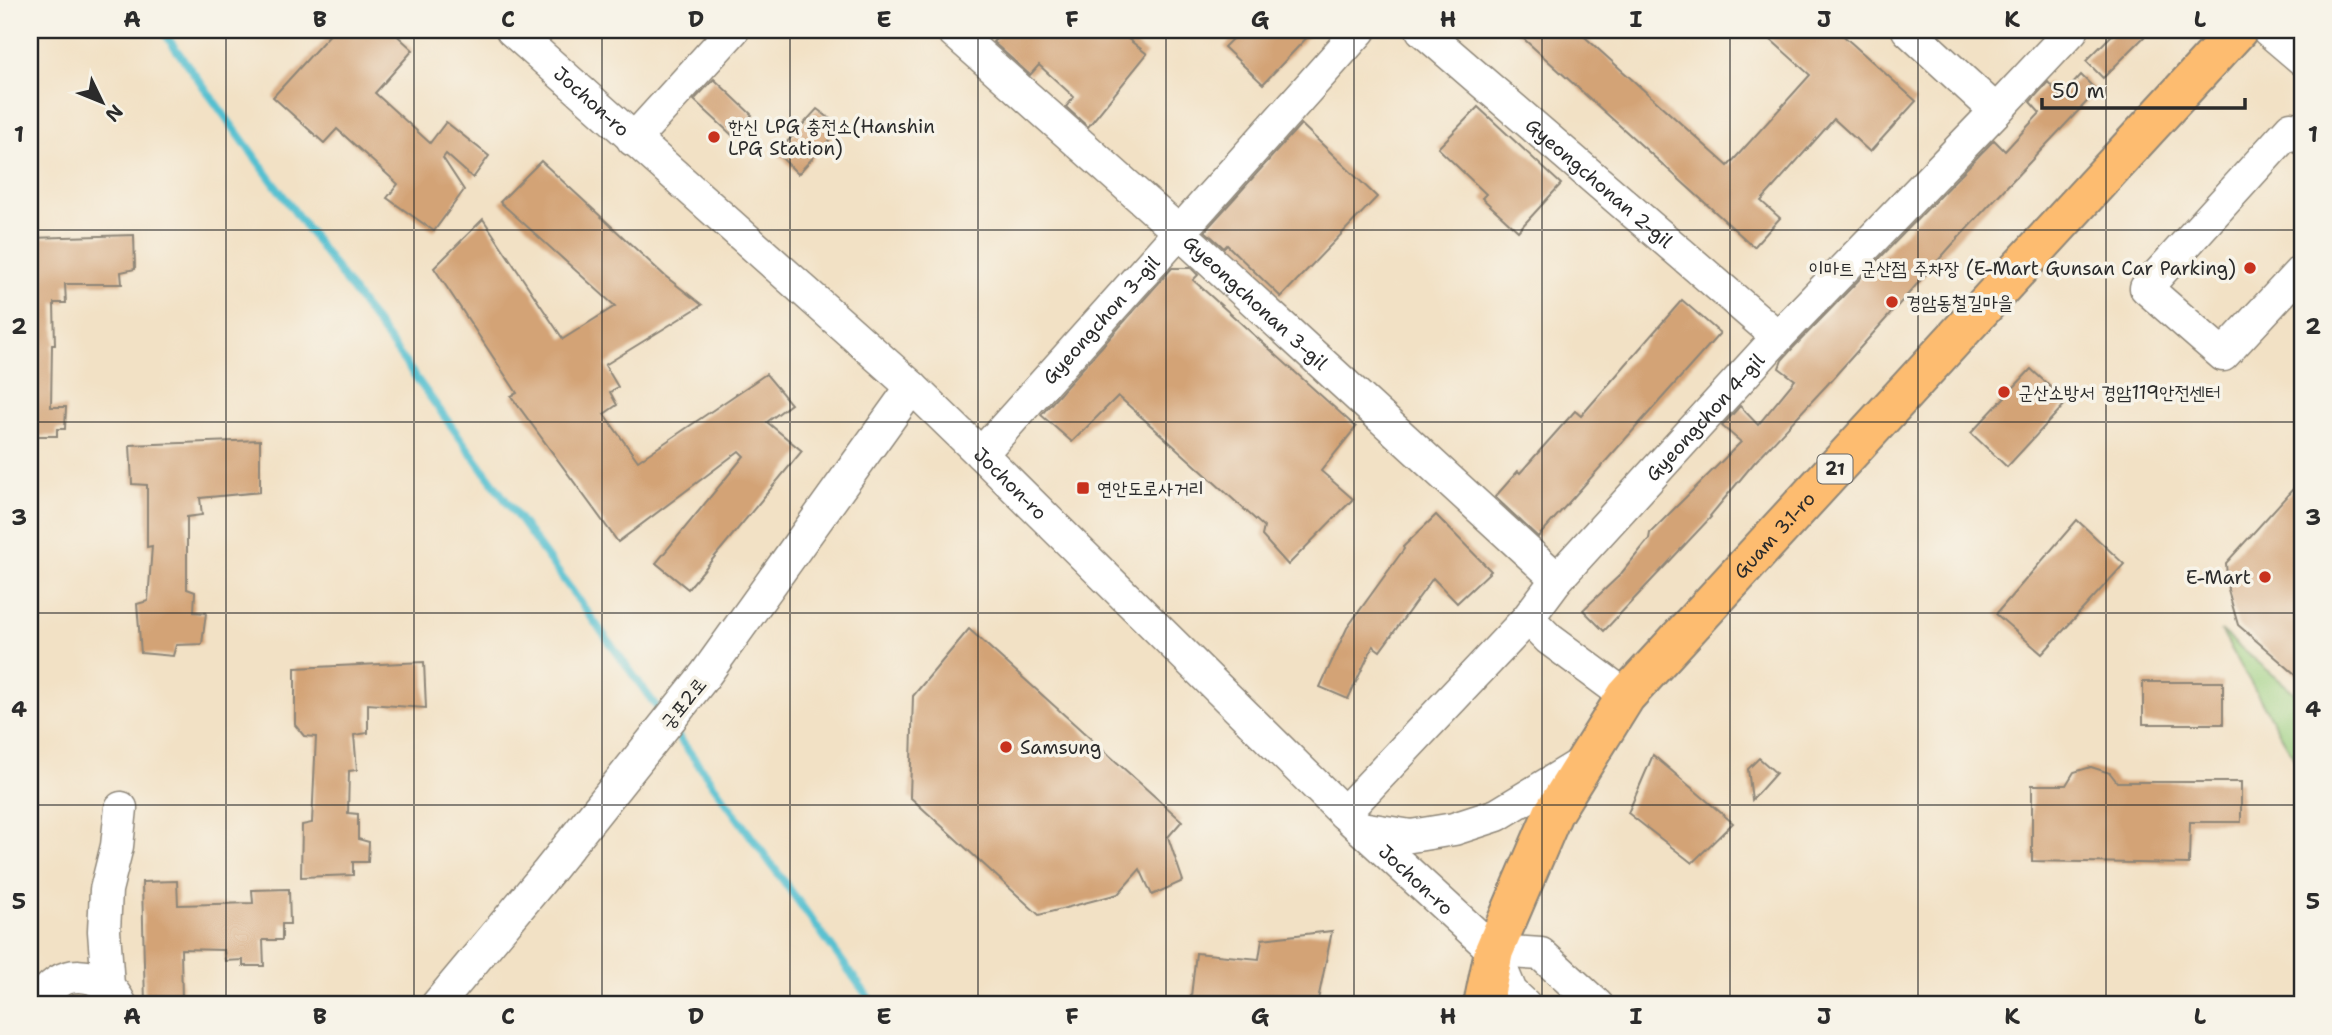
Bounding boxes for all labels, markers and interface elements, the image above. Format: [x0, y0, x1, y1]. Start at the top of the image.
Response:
text: A [123, 4, 141, 34]
text: B [313, 4, 327, 34]
text: C [501, 4, 515, 34]
text: D [688, 4, 704, 34]
text: E [876, 4, 892, 34]
text: F [1065, 4, 1079, 34]
text: G [1251, 4, 1270, 34]
text: H [1440, 4, 1456, 34]
text: I [1630, 4, 1643, 34]
text: J [1817, 4, 1831, 34]
text: K [2004, 4, 2020, 34]
text: L [2194, 4, 2206, 34]
street label: Jochon-ro [548, 61, 635, 142]
north arrow [66, 66, 136, 136]
scale bar [2042, 66, 2244, 110]
text: 50 m [2052, 77, 2105, 105]
text: N [100, 99, 128, 127]
street label: Gyeongchonan 2-gil [1520, 113, 1678, 254]
place label: 한신 LPG 충전소(Hanshin LPG Station) [728, 114, 935, 161]
text: 1 [14, 119, 24, 149]
text: 1 [2308, 119, 2318, 149]
marker: 한신 LPG 충전소(Hanshin LPG Station) [706, 129, 722, 145]
street label: Gyeongchonan 3-gil [1178, 230, 1333, 376]
street label: Gyeongchon 3-gil [1037, 250, 1166, 390]
place label: 이마트 군산점 주차장 (E-Mart Gunsan Car Parking) [1808, 256, 2236, 281]
marker: 이마트 군산점 주차장 (E-Mart Gunsan Car Parking) [2242, 260, 2258, 276]
place label: 경암동철길마을 [1906, 290, 2013, 315]
marker: 경암동철길마을 [1884, 294, 1900, 310]
text: 2 [11, 311, 27, 341]
text: 2 [2305, 311, 2321, 341]
street label: Gyeongchon 4-gil [1640, 348, 1770, 487]
place label: 군산소방서 경암119안전센터 [2018, 380, 2220, 405]
marker: 군산소방서 경암119안전센터 [1996, 384, 2012, 400]
street label: Jochon-ro [968, 442, 1052, 525]
road number: 21 [1818, 454, 1853, 484]
place label: 연안도로사거리 [1097, 476, 1204, 501]
marker: 연안도로사거리 [1075, 480, 1091, 496]
street label: Guam 3.1-ro [1728, 486, 1821, 584]
text: 3 [11, 502, 27, 532]
text: 3 [2305, 502, 2321, 532]
place label: E-Mart [2186, 565, 2251, 590]
marker: E-Mart [2257, 569, 2273, 585]
street label: 궁포2로 [655, 672, 712, 734]
text: 4 [11, 694, 27, 724]
text: 4 [2305, 694, 2321, 724]
place label: Samsung [1020, 735, 1101, 760]
marker: Samsung [998, 739, 1014, 755]
street label: Jochon-ro [1373, 839, 1459, 921]
text: 5 [12, 886, 26, 916]
text: 5 [2306, 886, 2320, 916]
text: A [123, 1001, 141, 1031]
text: B [313, 1001, 327, 1031]
text: C [501, 1001, 515, 1031]
text: D [688, 1001, 704, 1031]
text: E [876, 1001, 892, 1031]
text: F [1065, 1001, 1079, 1031]
text: G [1251, 1001, 1270, 1031]
text: H [1440, 1001, 1456, 1031]
text: I [1630, 1001, 1643, 1031]
text: J [1817, 1001, 1831, 1031]
text: K [2004, 1001, 2020, 1031]
text: L [2194, 1001, 2206, 1031]

